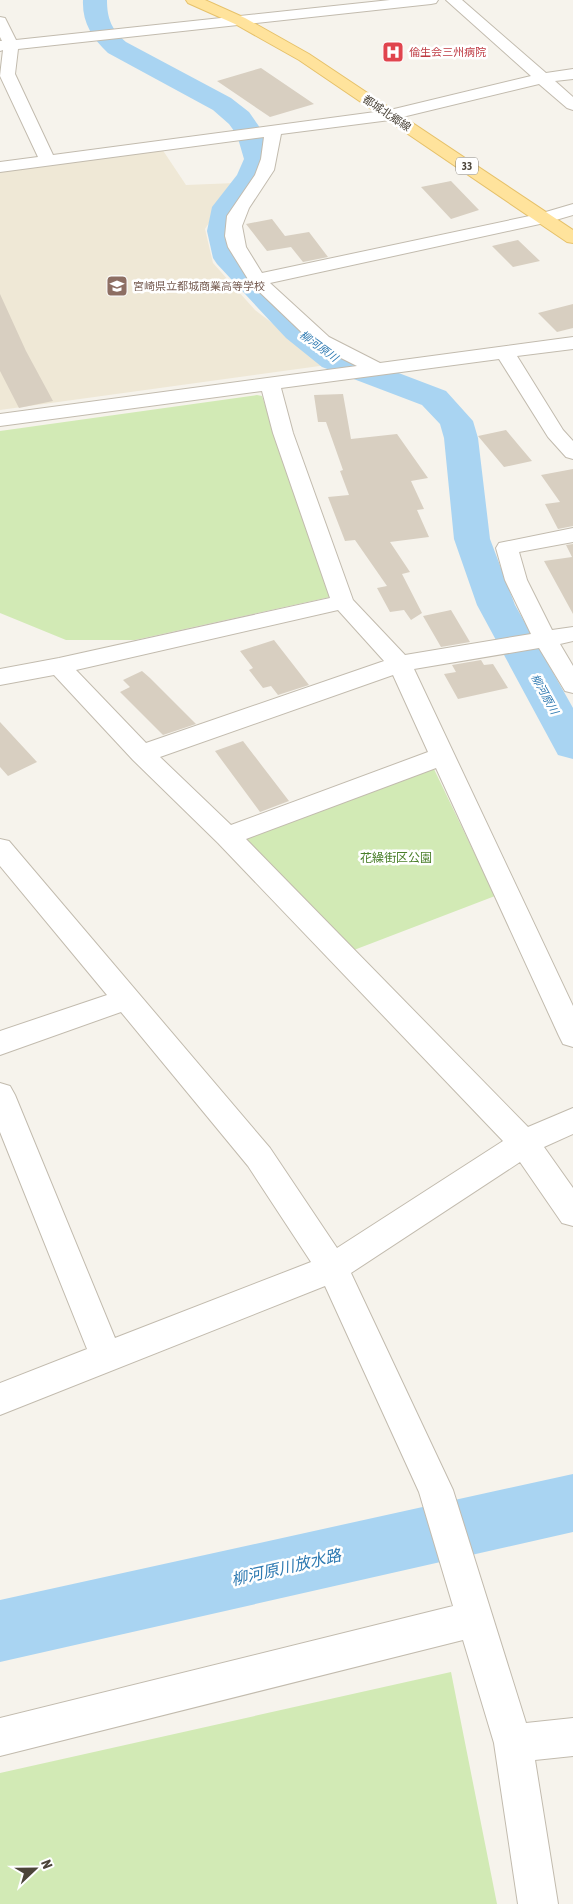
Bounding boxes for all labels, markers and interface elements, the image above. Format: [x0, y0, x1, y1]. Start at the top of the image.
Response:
hospital icon: 倫生会三州病院 [381, 40, 405, 64]
place label: 倫生会三州病院 [409, 46, 486, 58]
street label: 都城北郷線 [361, 93, 413, 133]
road number: 33 [456, 158, 478, 175]
school or university icon: 宮崎県立都城商業高等学校 [105, 274, 129, 298]
place label: 宮崎県立都城商業高等学校 [133, 280, 265, 292]
water label: 柳河原川 [298, 328, 341, 364]
water label: 柳河原川 [529, 672, 561, 717]
park label: 花繰街区公園 [360, 851, 432, 865]
water label: 柳河原川放水路 [229, 1545, 345, 1588]
north arrow [10, 1844, 60, 1894]
text: N [38, 1857, 56, 1871]

